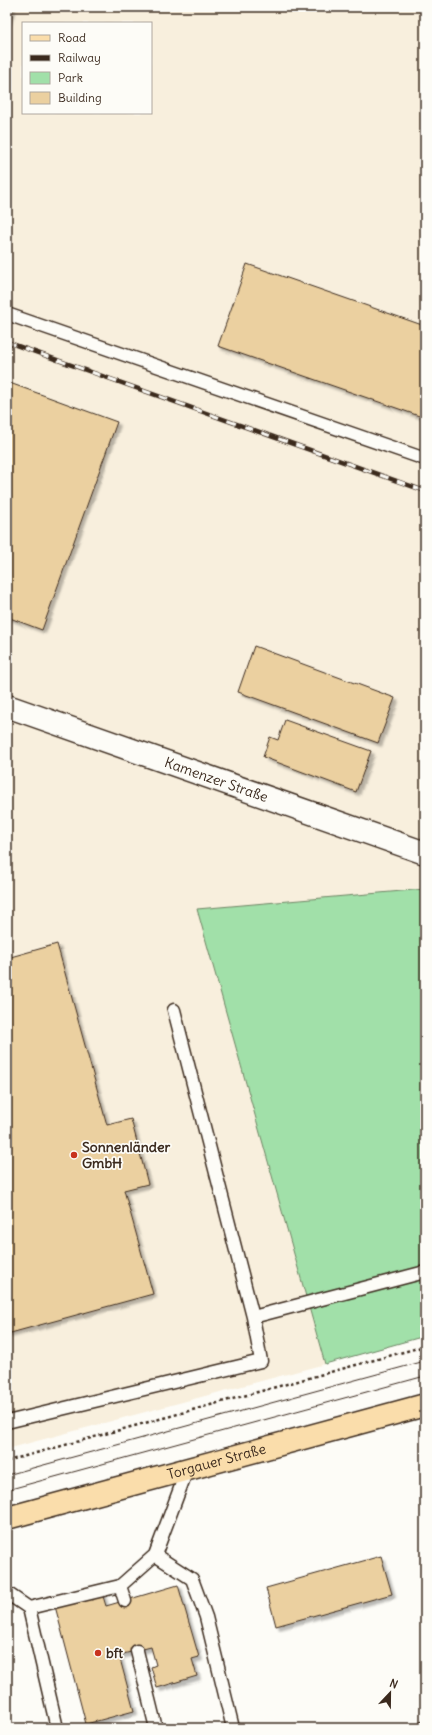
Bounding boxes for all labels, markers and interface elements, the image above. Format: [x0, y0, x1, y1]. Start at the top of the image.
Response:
legend [22, 22, 152, 114]
text: Road [58, 30, 86, 45]
text: Railway [58, 50, 101, 65]
text: Park [58, 70, 83, 85]
text: Building [58, 90, 102, 105]
street label: Kamenzer Straße [162, 753, 271, 806]
place label: Sonnenländer GmbH [82, 1138, 170, 1172]
marker: Sonnenländer GmbH [69, 1150, 79, 1160]
street label: Torgauer Straße [165, 1439, 268, 1483]
place label: bft [106, 1644, 123, 1662]
marker: bft [93, 1648, 103, 1658]
north arrow [370, 1673, 410, 1713]
text: N [388, 1676, 400, 1692]

